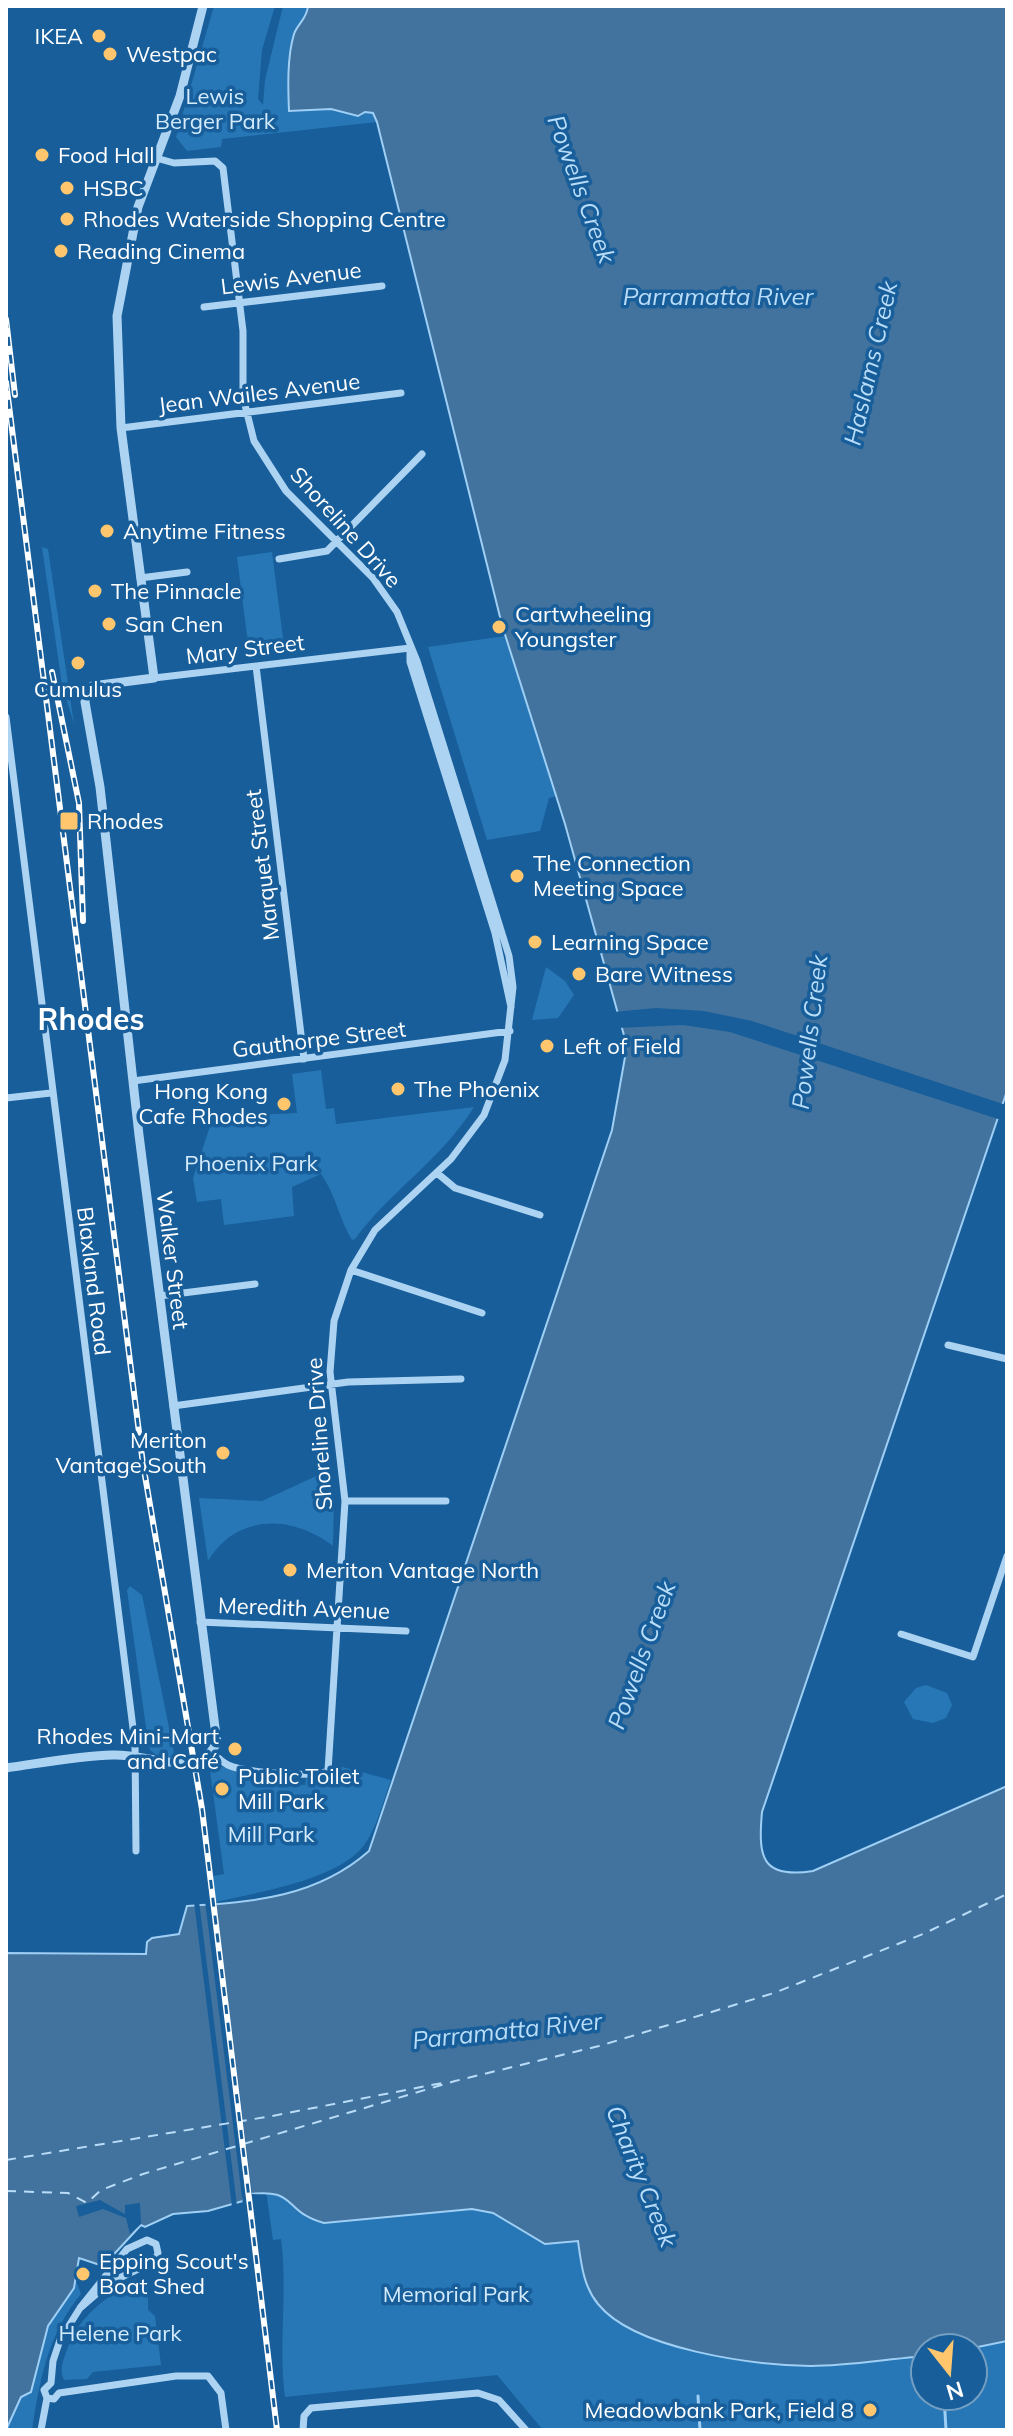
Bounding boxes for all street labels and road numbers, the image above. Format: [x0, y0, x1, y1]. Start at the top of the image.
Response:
street label: Lewis Avenue [219, 255, 363, 301]
street label: Jean Wailes Avenue [156, 367, 362, 419]
street label: Shoreline Drive [284, 461, 408, 593]
street label: Mary Street [184, 628, 306, 670]
street label: Marquet Street [239, 788, 285, 942]
street label: Gauthorpe Street [231, 1014, 408, 1064]
street label: Walker Street [151, 1189, 195, 1331]
street label: Blaxland Road [71, 1205, 117, 1357]
street label: Shoreline Drive [300, 1357, 338, 1511]
street label: Meredith Avenue [218, 1591, 390, 1625]

